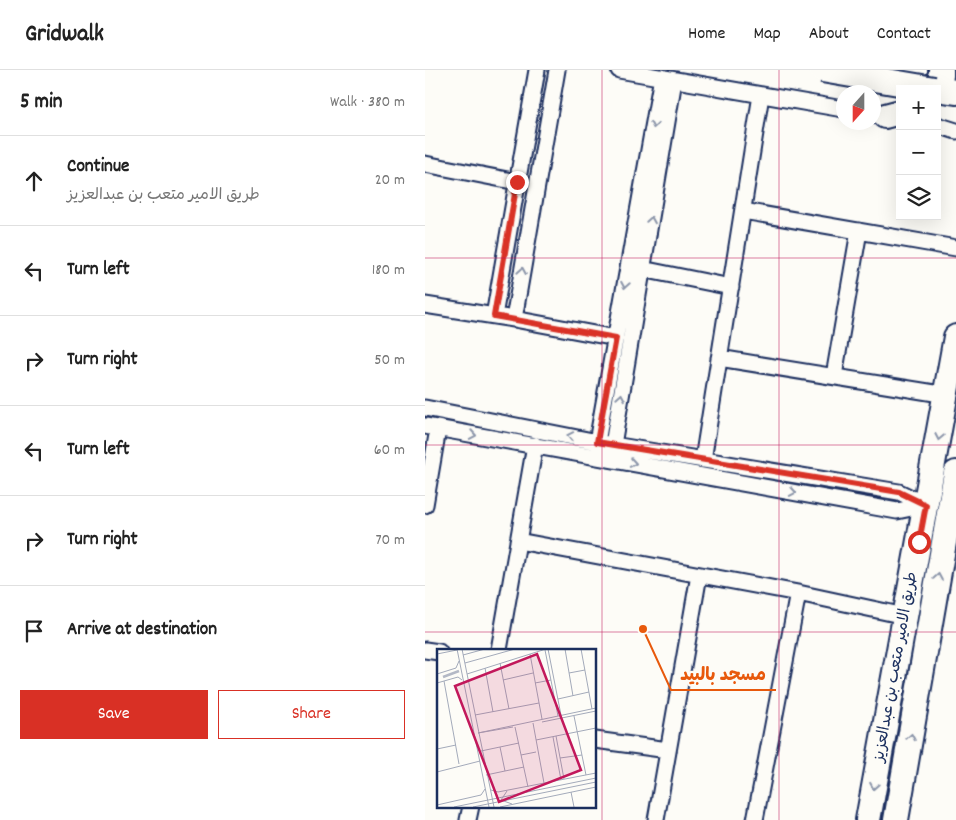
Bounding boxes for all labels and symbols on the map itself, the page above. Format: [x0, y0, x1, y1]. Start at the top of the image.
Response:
north arrow [836, 85, 881, 130]
one-way arrow [649, 120, 659, 129]
route end [506, 171, 529, 194]
one-way arrow [645, 215, 655, 224]
one-way arrow [517, 267, 527, 275]
one-way arrow [621, 280, 631, 289]
one-way arrow [615, 393, 626, 401]
one-way arrow [469, 429, 477, 439]
one-way arrow [565, 432, 574, 442]
one-way arrow [934, 433, 944, 441]
one-way arrow [629, 457, 637, 467]
one-way arrow [789, 486, 797, 496]
route start [908, 531, 931, 554]
street label: طريق الامير متعب بن عبدالعزيز [868, 570, 924, 766]
one-way arrow [933, 573, 943, 582]
inset map [437, 649, 596, 808]
callout: مسجد بالبيد [671, 657, 776, 690]
text: مسجد بالبيد [680, 664, 766, 689]
one-way arrow [905, 733, 915, 742]
one-way arrow [870, 782, 880, 790]

